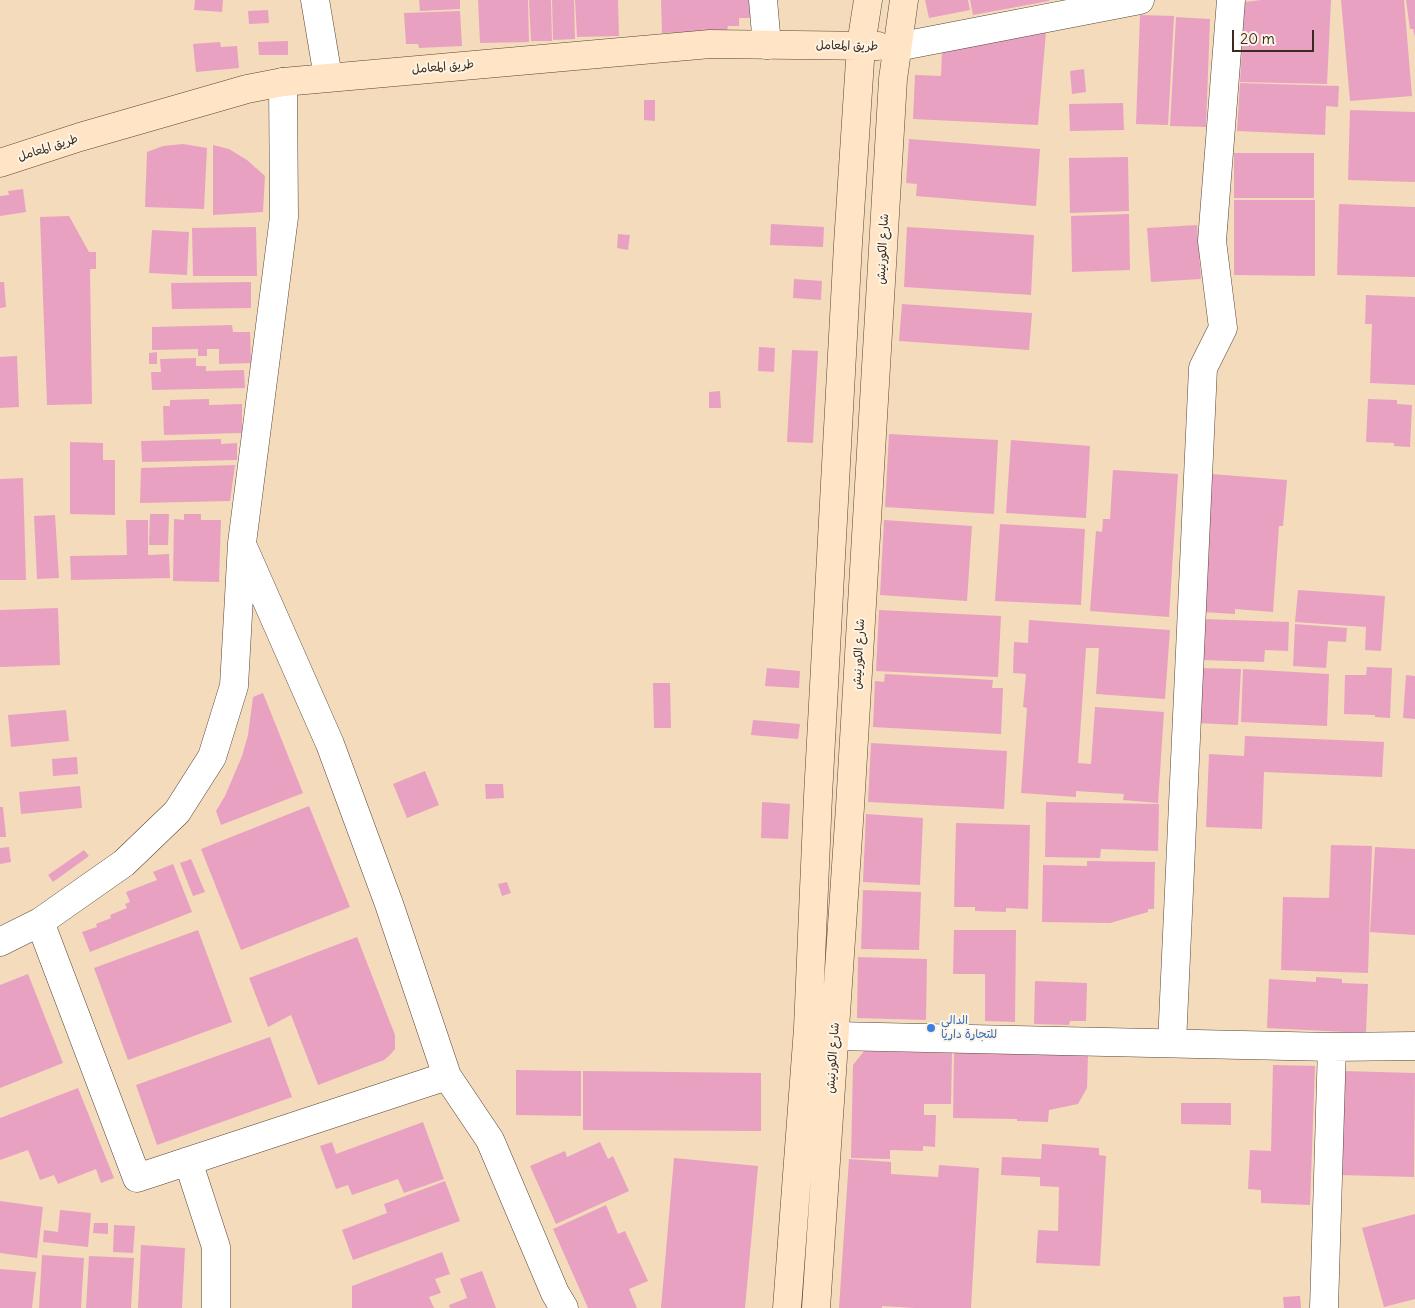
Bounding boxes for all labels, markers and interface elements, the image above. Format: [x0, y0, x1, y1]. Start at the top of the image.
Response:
scale bar [1235, 20, 1318, 52]
text: 20 m [1240, 29, 1275, 48]
street label: طريق المعامل [816, 38, 878, 54]
street label: طريق المعامل [411, 57, 475, 77]
street label: طريق المعامل [16, 131, 80, 165]
street label: شارع الكورنيش [874, 213, 892, 285]
street label: شارع الكورنيش [850, 618, 868, 690]
place label: الدالي للتجارة داريا [941, 1014, 997, 1042]
street label: شارع الكورنيش [823, 1022, 843, 1094]
marker: الدالي للتجارة داريا [925, 1022, 937, 1034]

